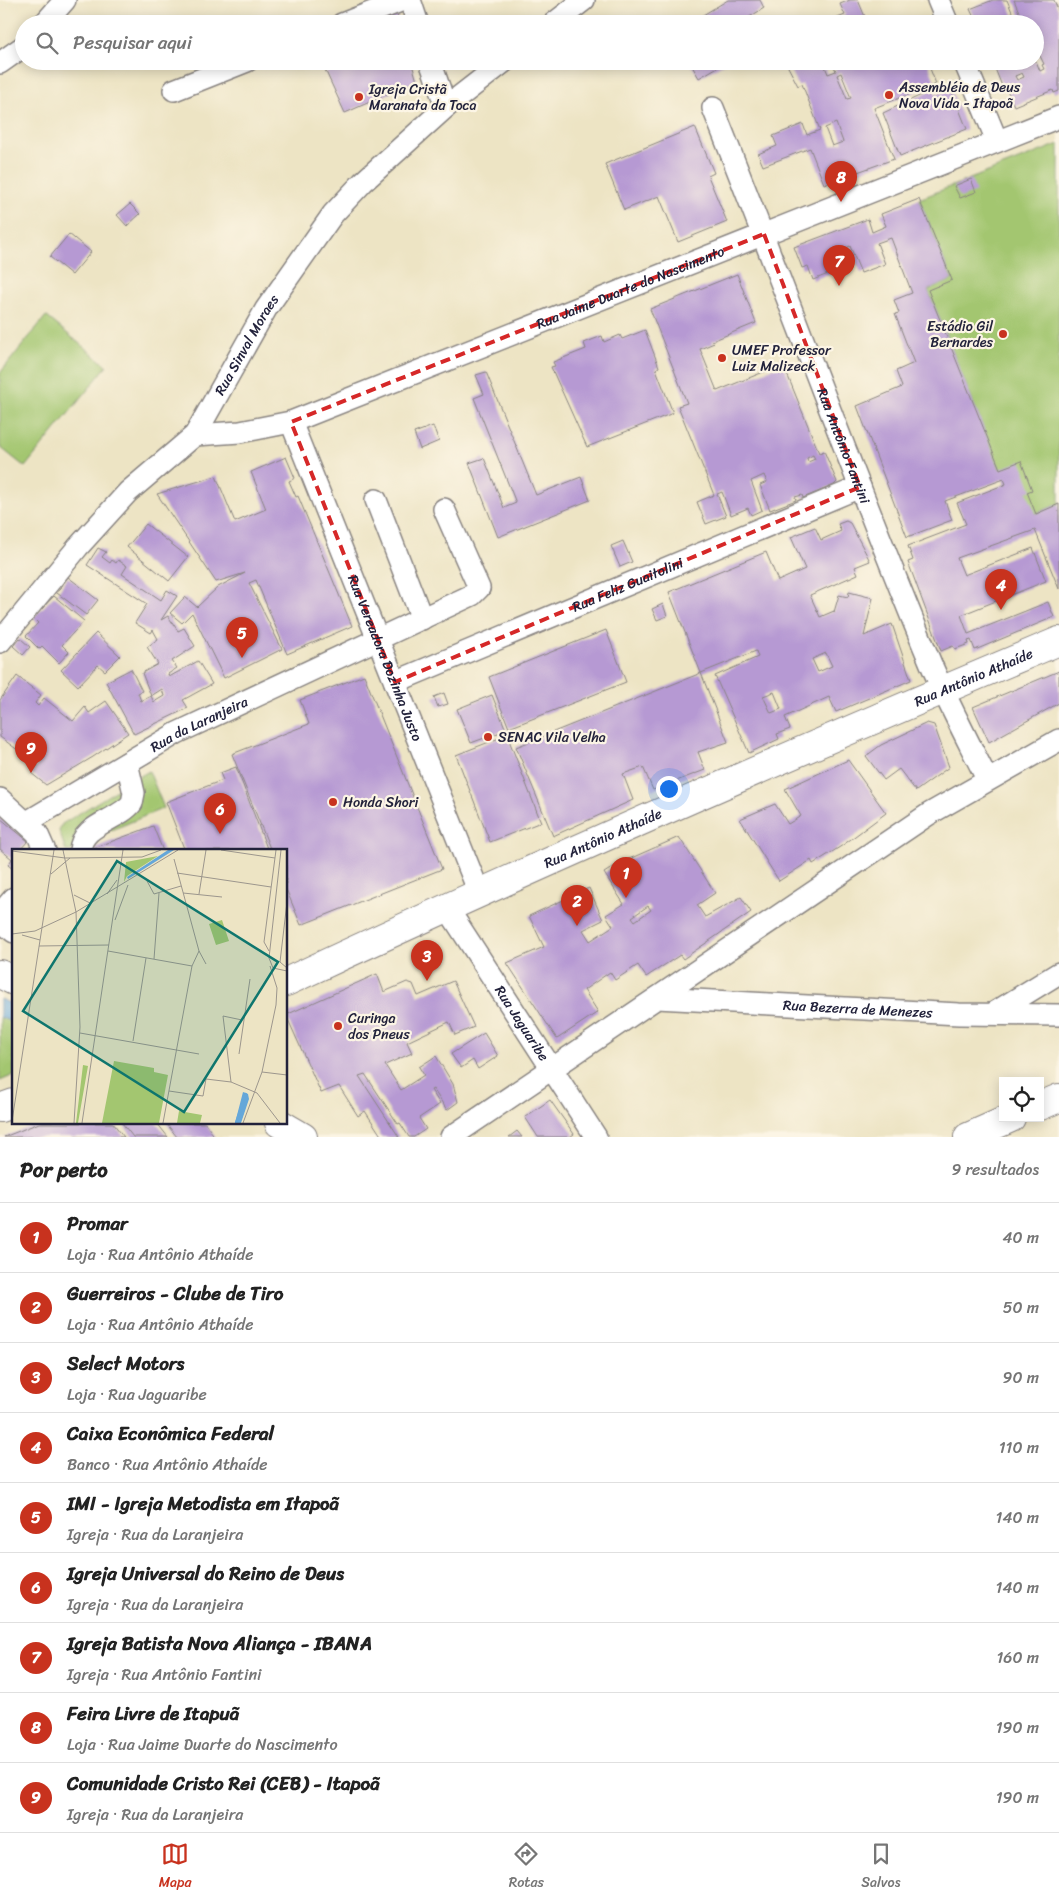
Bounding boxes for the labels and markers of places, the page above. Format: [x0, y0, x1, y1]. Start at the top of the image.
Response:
place label: Assembléia de Deus Nova Vida - Itapoã [898, 75, 1021, 116]
place label: Igreja Cristã Maranata da Toca [368, 77, 477, 118]
marker: Assembléia de Deus Nova Vida - Itapoã [883, 89, 895, 101]
marker: Igreja Cristã Maranata da Toca [353, 91, 365, 103]
pin: 8 [825, 161, 857, 202]
pin: 7 [823, 245, 855, 286]
place label: Estádio Gil Bernardes [927, 314, 994, 355]
marker: Estádio Gil Bernardes [997, 328, 1009, 340]
place label: UMEF Professor Luiz Malizeck [732, 338, 832, 379]
marker: UMEF Professor Luiz Malizeck [716, 352, 728, 364]
pin: 4 [985, 569, 1017, 610]
pin: 5 [226, 617, 258, 658]
place label: SENAC Vila Velha [498, 725, 606, 750]
marker: SENAC Vila Velha [482, 731, 494, 743]
pin: 9 [15, 732, 47, 773]
place label: Honda Shori [343, 790, 419, 815]
pin: 6 [204, 793, 236, 834]
marker: Honda Shori [327, 796, 339, 808]
pin: 1 [610, 857, 642, 898]
pin: 2 [561, 885, 593, 926]
pin: 3 [411, 940, 443, 981]
place label: Curinga dos Pneus [348, 1006, 410, 1047]
marker: Curinga dos Pneus [332, 1020, 344, 1032]

